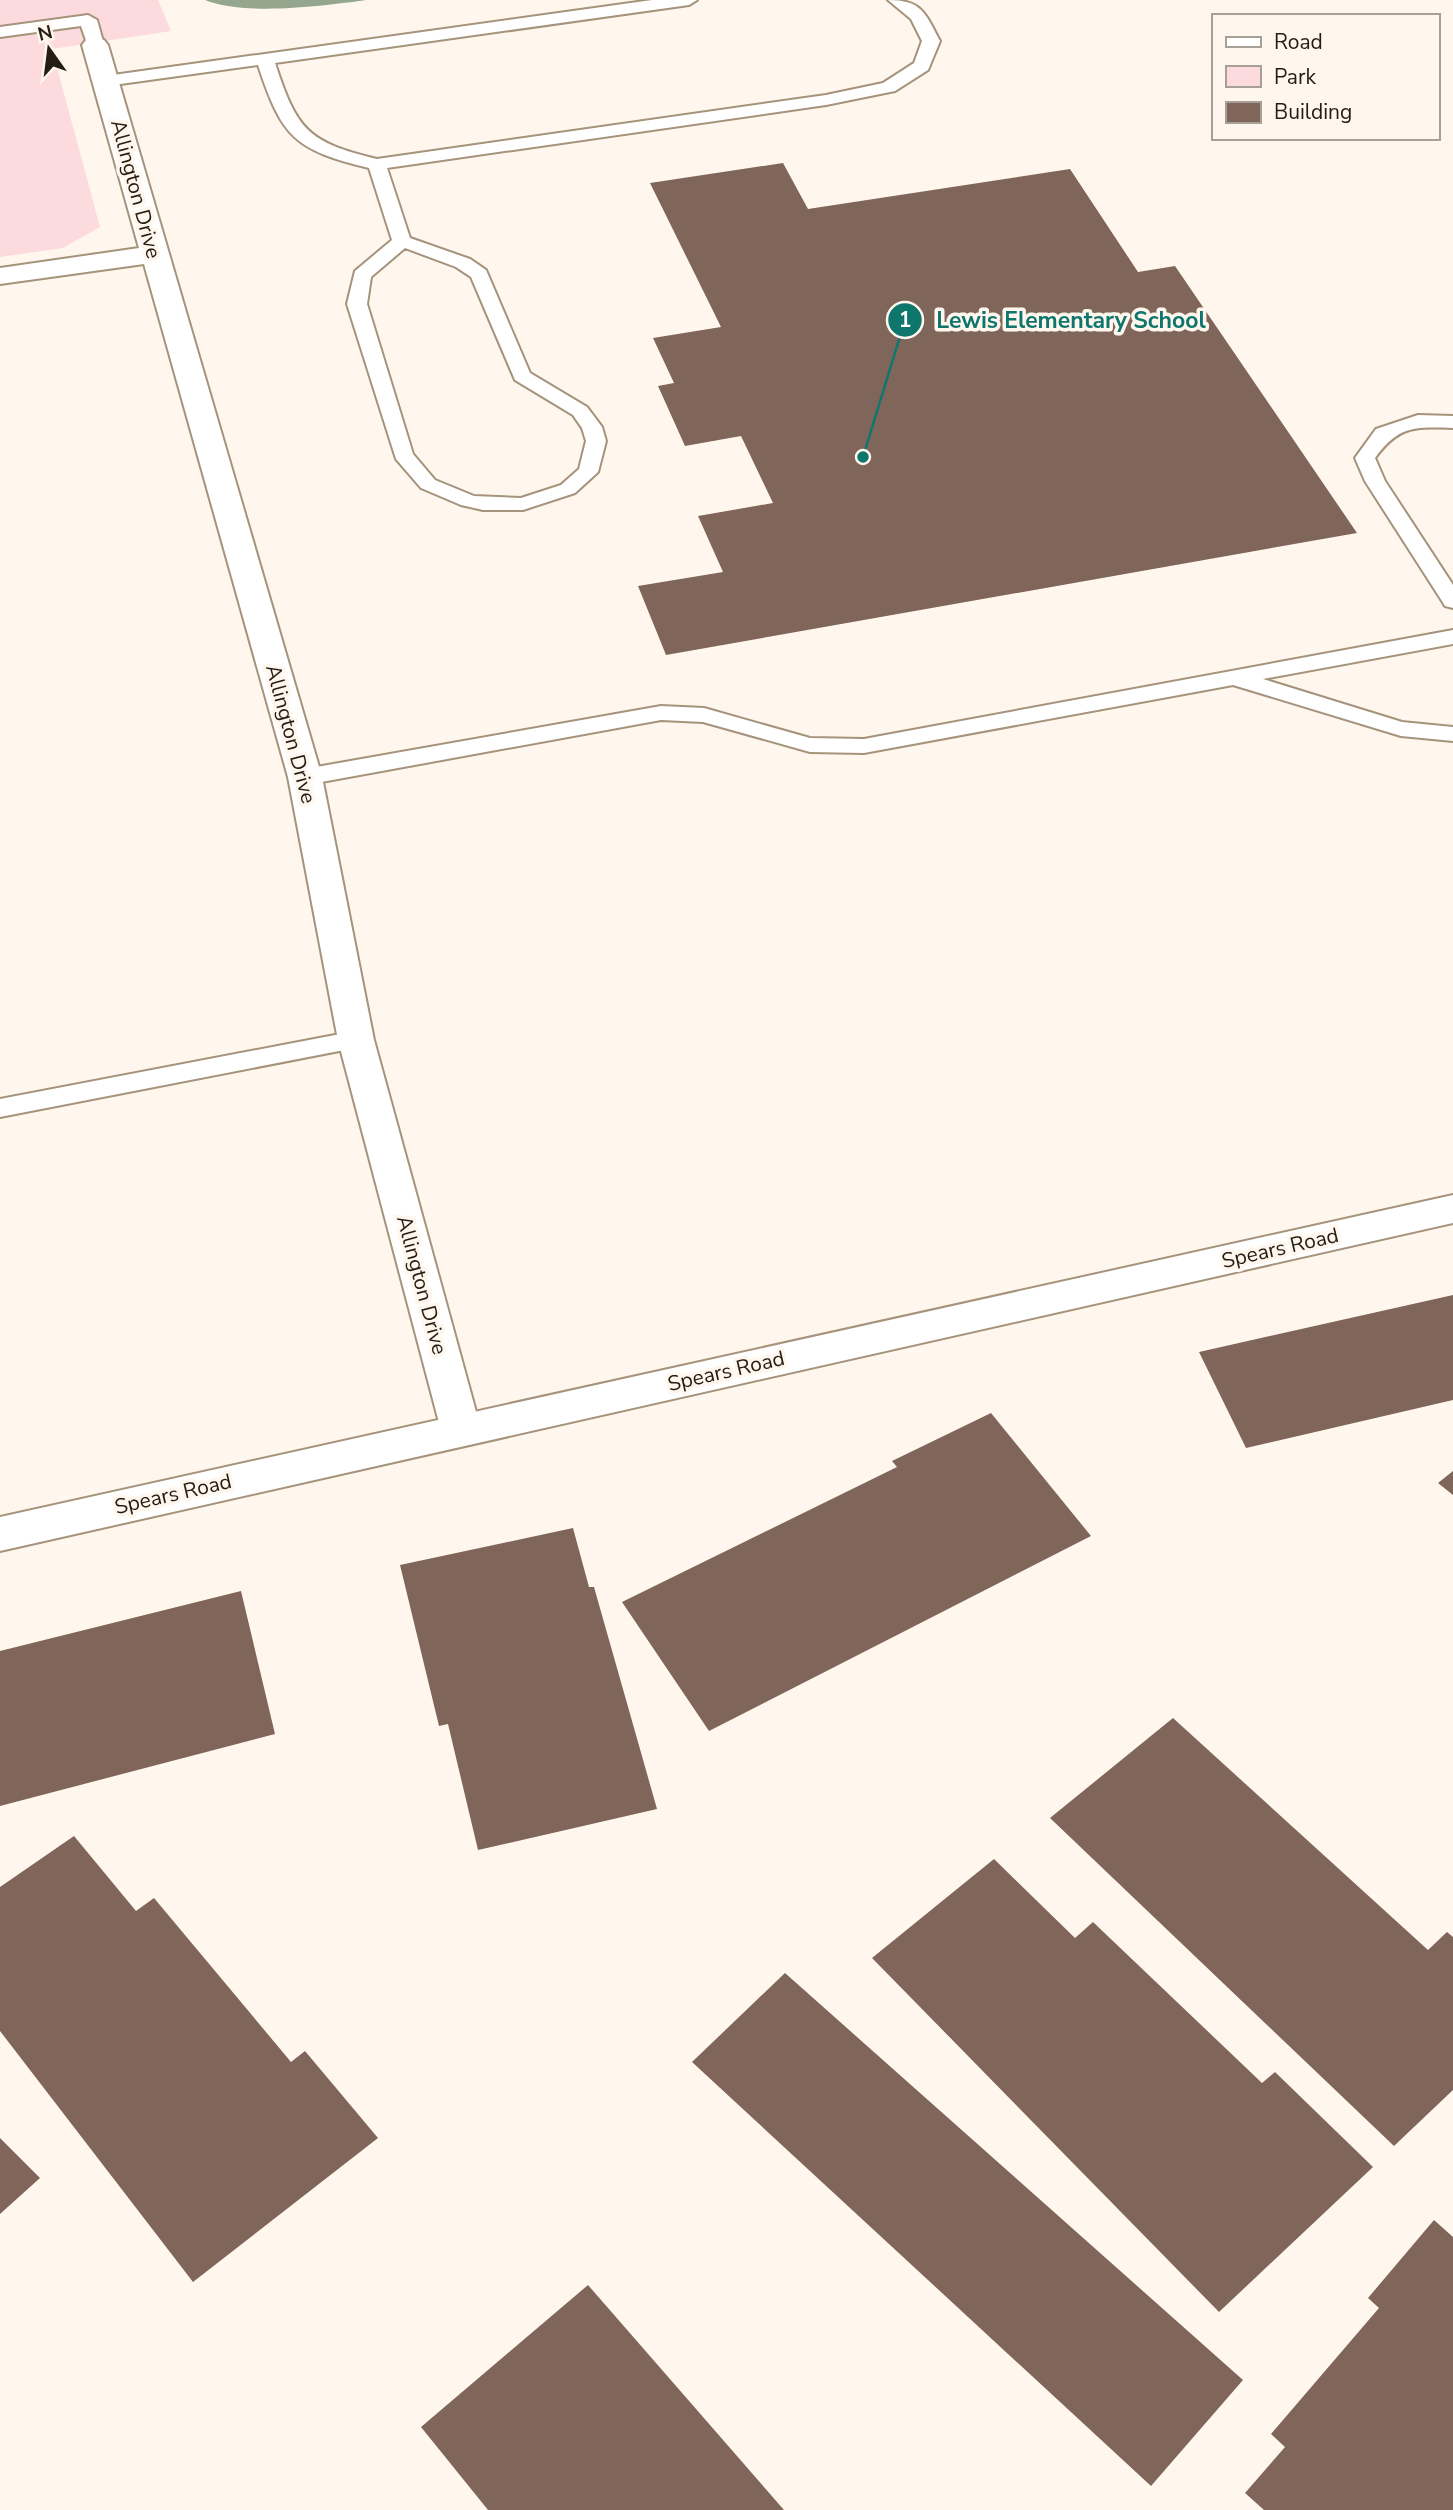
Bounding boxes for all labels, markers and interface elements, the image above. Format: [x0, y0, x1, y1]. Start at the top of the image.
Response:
north arrow [14, 14, 84, 84]
legend [1212, 14, 1439, 140]
text: N [35, 19, 55, 48]
text: Road [1274, 28, 1323, 56]
text: Park [1274, 63, 1316, 91]
text: Building [1274, 98, 1352, 126]
street label: Allington Drive [104, 116, 168, 262]
callout: Lewis Elementary School [887, 298, 1220, 342]
text: Lewis Elementary School [936, 305, 1206, 336]
text: 1 [899, 306, 911, 334]
street label: Allington Drive [259, 661, 323, 807]
street label: Allington Drive [390, 1212, 454, 1358]
street label: Spears Road [1219, 1221, 1341, 1275]
street label: Spears Road [665, 1344, 787, 1398]
street label: Spears Road [112, 1467, 234, 1521]

